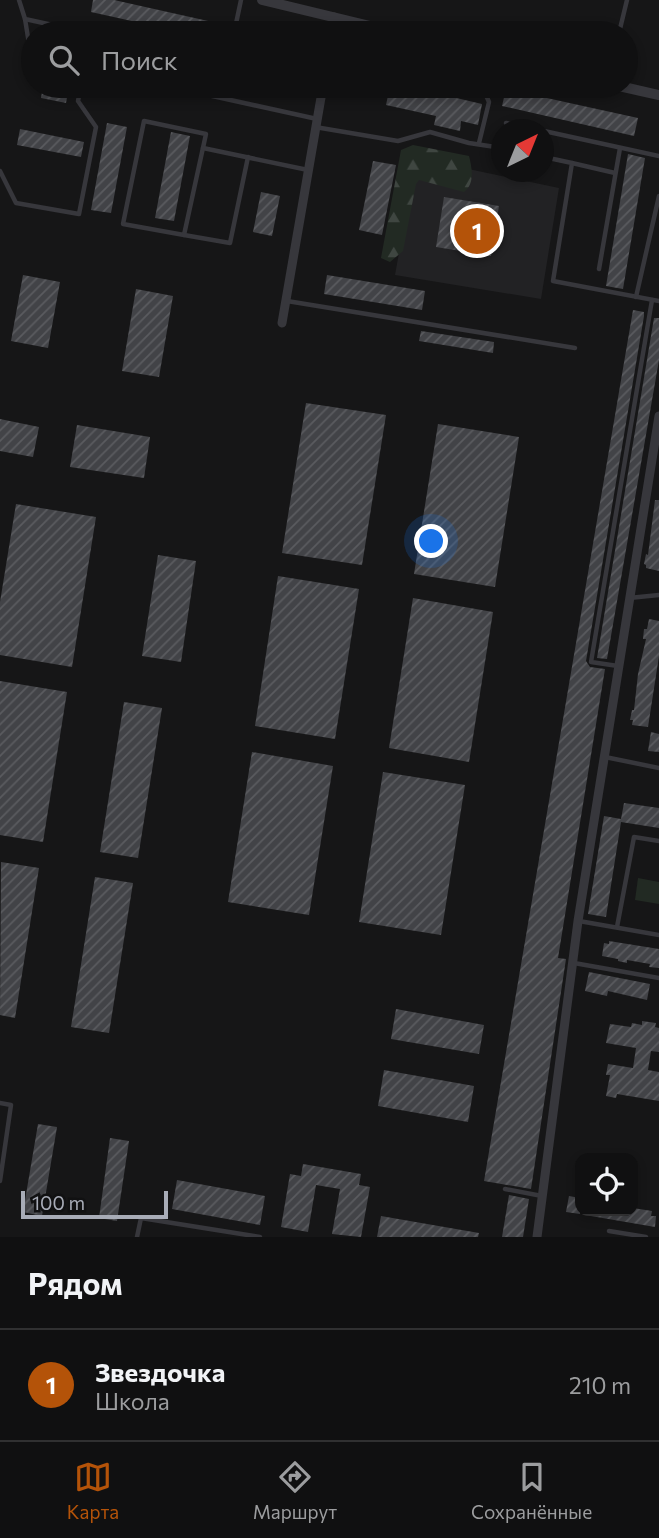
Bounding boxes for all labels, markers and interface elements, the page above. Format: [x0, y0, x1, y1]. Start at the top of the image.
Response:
search box [21, 21, 638, 98]
icon: search [45, 41, 83, 79]
text: Поиск [101, 44, 178, 75]
north arrow [491, 119, 554, 182]
pin: 1 [454, 205, 500, 257]
your location [414, 524, 448, 558]
map controls [575, 1153, 638, 1216]
button: locate [575, 1153, 638, 1216]
scale bar [21, 1188, 168, 1220]
text: 100 m [32, 1191, 85, 1214]
text: Рядом [28, 1264, 122, 1301]
text: Звездочка [95, 1356, 225, 1387]
text: 1 [46, 1371, 56, 1399]
text: 210 m [569, 1371, 631, 1399]
text: Школа [95, 1387, 170, 1415]
tab: Карта [67, 1458, 119, 1523]
tab: Маршрут [253, 1458, 337, 1523]
tab: Сохранённые [471, 1458, 592, 1523]

